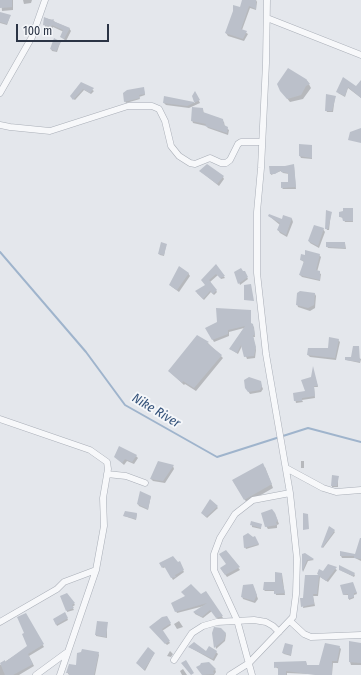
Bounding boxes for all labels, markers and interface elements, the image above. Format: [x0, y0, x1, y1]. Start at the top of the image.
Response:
scale bar [18, 16, 111, 42]
text: 100 m [23, 24, 52, 38]
water label: Nike River [129, 391, 183, 431]

